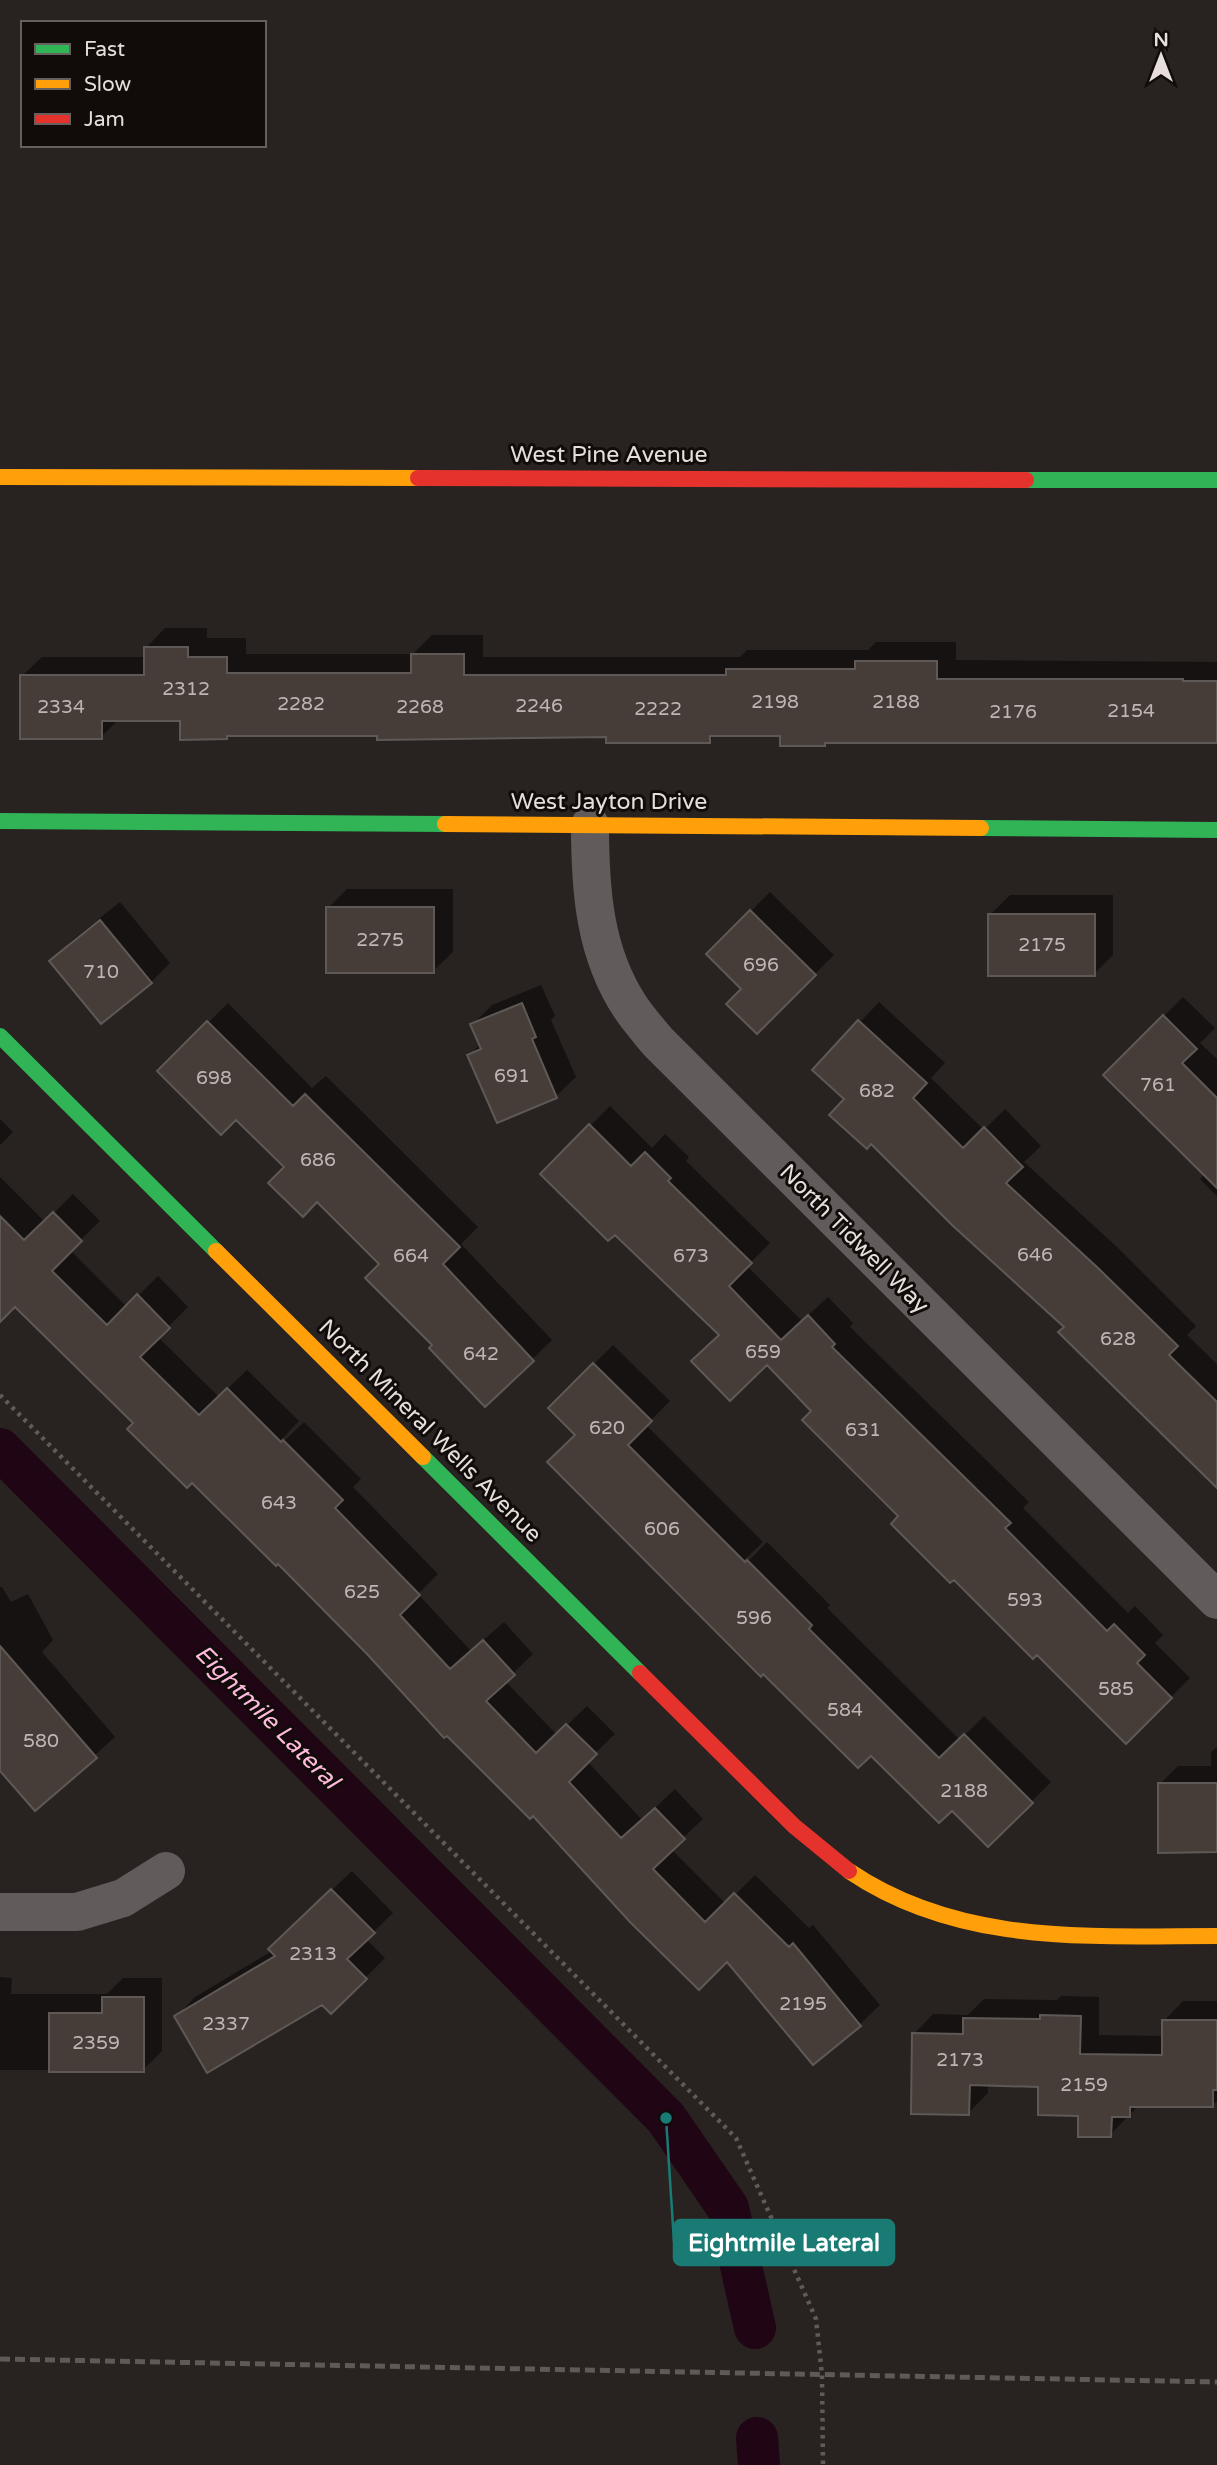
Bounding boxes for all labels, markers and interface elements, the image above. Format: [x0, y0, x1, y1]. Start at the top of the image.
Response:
legend [21, 21, 266, 147]
north arrow [1126, 21, 1196, 91]
text: N [1153, 29, 1169, 51]
text: Fast [84, 37, 125, 62]
text: Slow [84, 72, 132, 97]
text: Jam [84, 107, 125, 132]
street label: West Pine Avenue [510, 441, 708, 469]
house number: 2312 [162, 678, 210, 700]
house number: 2198 [751, 691, 799, 713]
house number: 2188 [872, 691, 920, 713]
house number: 2282 [277, 693, 325, 715]
house number: 2246 [515, 695, 563, 717]
house number: 2334 [37, 696, 85, 718]
house number: 2268 [396, 696, 444, 718]
house number: 2222 [634, 698, 682, 720]
house number: 2154 [1107, 700, 1155, 722]
house number: 2176 [989, 701, 1037, 723]
street label: West Jayton Drive [511, 788, 707, 816]
house number: 2275 [356, 929, 404, 951]
house number: 2175 [1018, 934, 1066, 956]
house number: 696 [743, 954, 779, 976]
house number: 710 [83, 961, 119, 983]
house number: 691 [494, 1065, 530, 1087]
house number: 698 [196, 1067, 232, 1089]
house number: 761 [1140, 1074, 1176, 1096]
house number: 682 [859, 1080, 895, 1102]
house number: 686 [300, 1149, 336, 1171]
street label: North Tidwell Way [774, 1159, 934, 1319]
house number: 646 [1017, 1244, 1053, 1266]
house number: 664 [393, 1245, 429, 1267]
house number: 673 [673, 1245, 709, 1267]
street label: North Mineral Wells Avenue [313, 1314, 547, 1548]
house number: 628 [1100, 1328, 1136, 1350]
house number: 659 [745, 1341, 781, 1363]
house number: 642 [463, 1343, 499, 1365]
house number: 620 [589, 1417, 625, 1439]
house number: 631 [845, 1419, 881, 1441]
house number: 643 [261, 1492, 297, 1514]
house number: 606 [644, 1518, 680, 1540]
house number: 625 [344, 1581, 380, 1603]
house number: 593 [1007, 1589, 1043, 1611]
house number: 596 [736, 1607, 772, 1629]
water label: Eightmile Lateral [189, 1639, 347, 1797]
house number: 585 [1098, 1678, 1134, 1700]
house number: 584 [827, 1699, 863, 1721]
house number: 580 [23, 1730, 59, 1752]
house number: 2188 [940, 1780, 988, 1802]
house number: 2313 [289, 1943, 337, 1965]
house number: 2195 [779, 1993, 827, 2015]
house number: 2337 [202, 2013, 250, 2035]
house number: 2359 [72, 2032, 120, 2054]
house number: 2173 [936, 2049, 984, 2071]
house number: 2159 [1060, 2074, 1108, 2096]
callout: Eightmile Lateral [674, 2220, 894, 2265]
text: Eightmile Lateral [688, 2229, 880, 2258]

